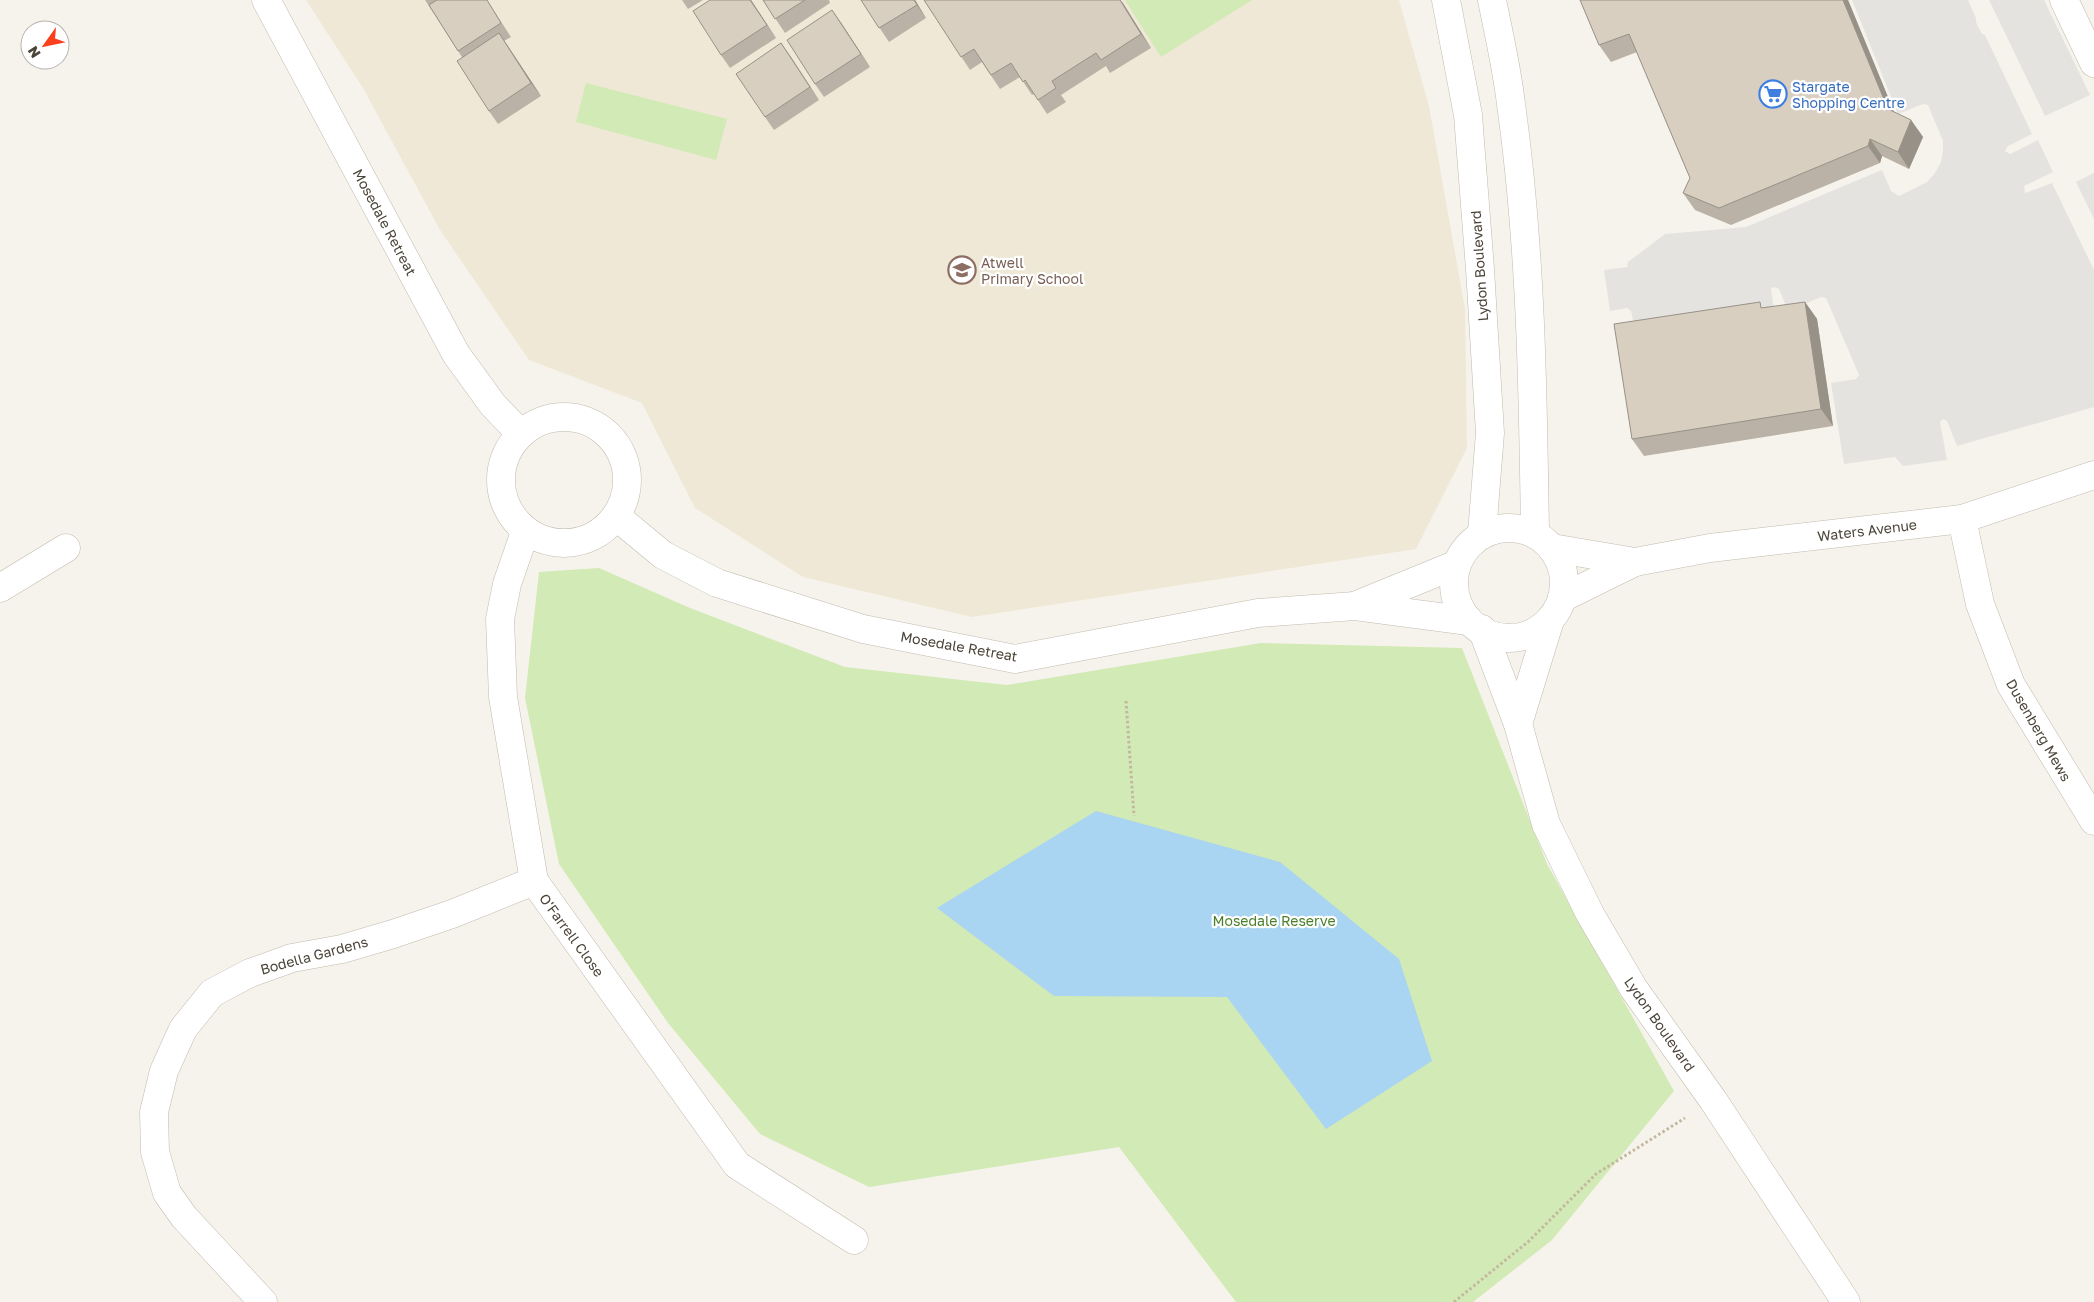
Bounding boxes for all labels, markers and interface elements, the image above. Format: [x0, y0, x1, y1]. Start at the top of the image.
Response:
north arrow [20, 20, 70, 70]
text: N [24, 43, 44, 61]
place label: Stargate Shopping Centre [1792, 78, 1905, 111]
supermarket icon: Stargate Shopping Centre [1758, 79, 1788, 109]
street label: Mosedale Retreat [350, 166, 420, 278]
street label: Lydon Boulevard [1467, 210, 1491, 322]
place label: Atwell Primary School [981, 254, 1083, 287]
school or university icon: Atwell Primary School [947, 255, 977, 285]
street label: Waters Avenue [1816, 515, 1918, 545]
street label: Mosedale Retreat [899, 627, 1019, 665]
street label: Dusenberg Mews [2003, 676, 2075, 784]
street label: O'Farrell Close [536, 890, 608, 980]
park label: Mosedale Reserve [1212, 912, 1336, 929]
street label: Bodella Gardens [258, 932, 370, 978]
street label: Lydon Boulevard [1621, 974, 1699, 1074]

